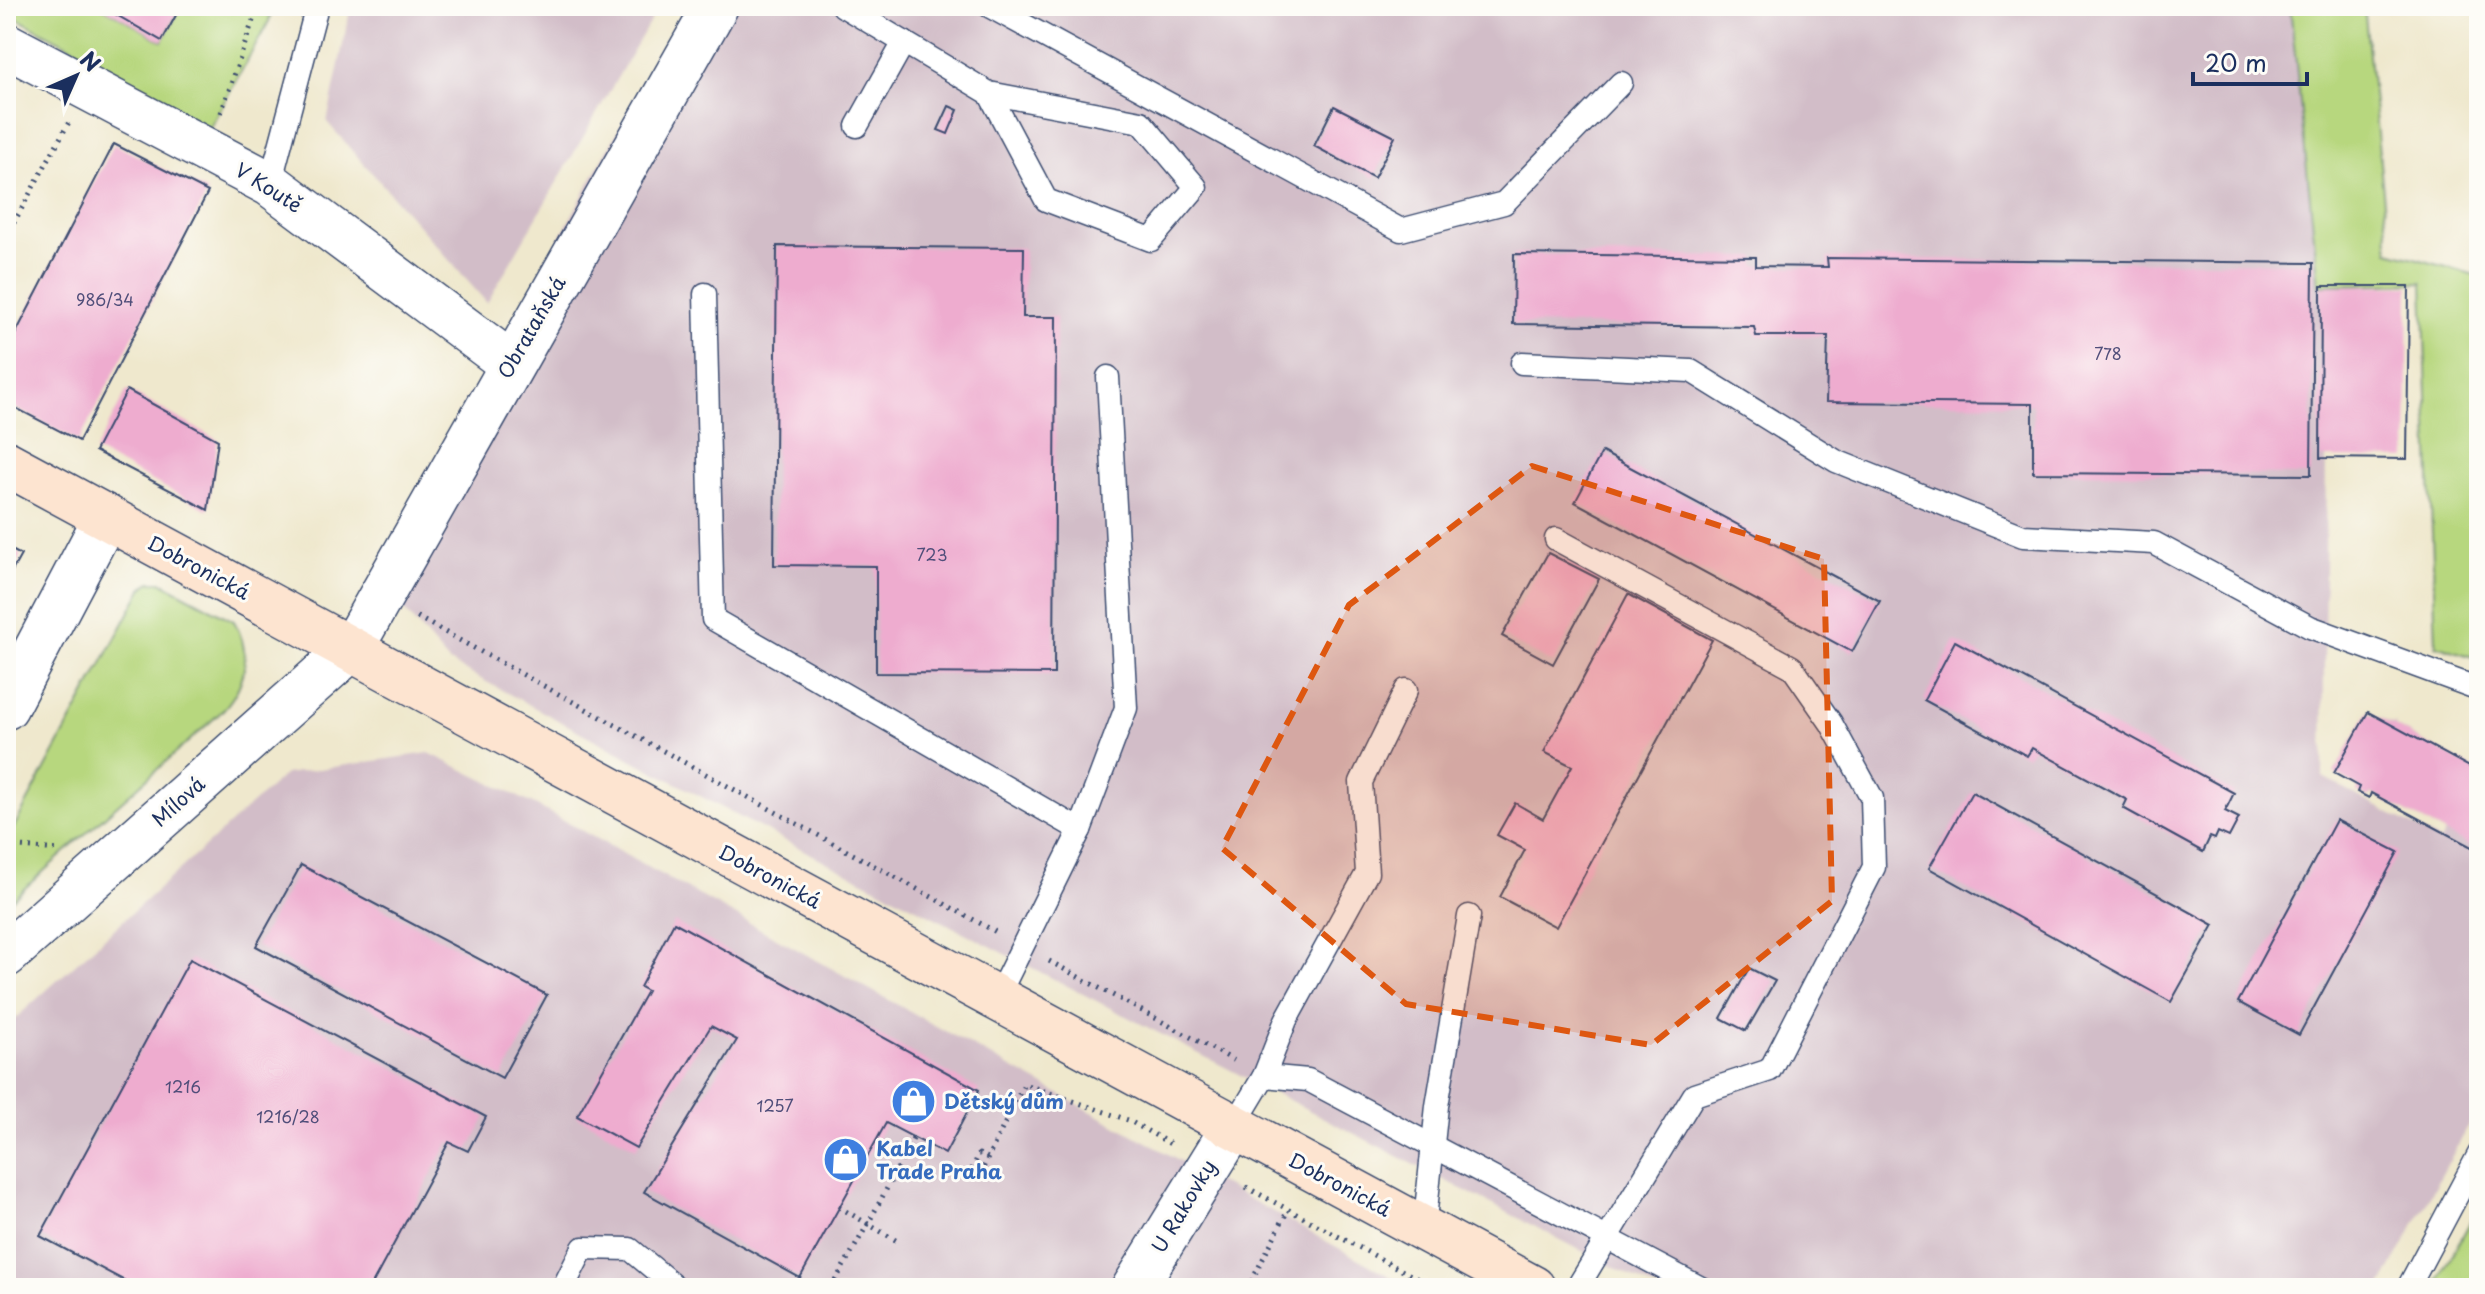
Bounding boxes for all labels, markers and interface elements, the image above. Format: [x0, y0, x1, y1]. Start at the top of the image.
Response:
north arrow [36, 36, 116, 116]
scale bar [2193, 36, 2307, 86]
text: N [73, 43, 109, 79]
text: 20 m [2205, 44, 2267, 80]
street label: V Koutě [230, 155, 309, 219]
street label: Obrataňská [490, 270, 573, 384]
house number: 986/34 [76, 287, 134, 311]
house number: 778 [2094, 341, 2122, 365]
street label: Dobronická [143, 527, 256, 607]
house number: 723 [917, 542, 947, 566]
street label: Mílová [145, 768, 212, 833]
street label: Dobronická [714, 836, 827, 916]
house number: 1216 [165, 1074, 201, 1098]
shop icon: Dětský dům [889, 1077, 937, 1125]
place label: Dětský dům [944, 1086, 1064, 1116]
house number: 1257 [757, 1093, 794, 1117]
house number: 1216/28 [256, 1104, 320, 1128]
place label: Kabel Trade Praha [876, 1133, 1002, 1186]
shop icon: Kabel Trade Praha [821, 1136, 869, 1184]
street label: Dobronická [1284, 1144, 1397, 1224]
street label: U Rakovky [1143, 1154, 1223, 1258]

